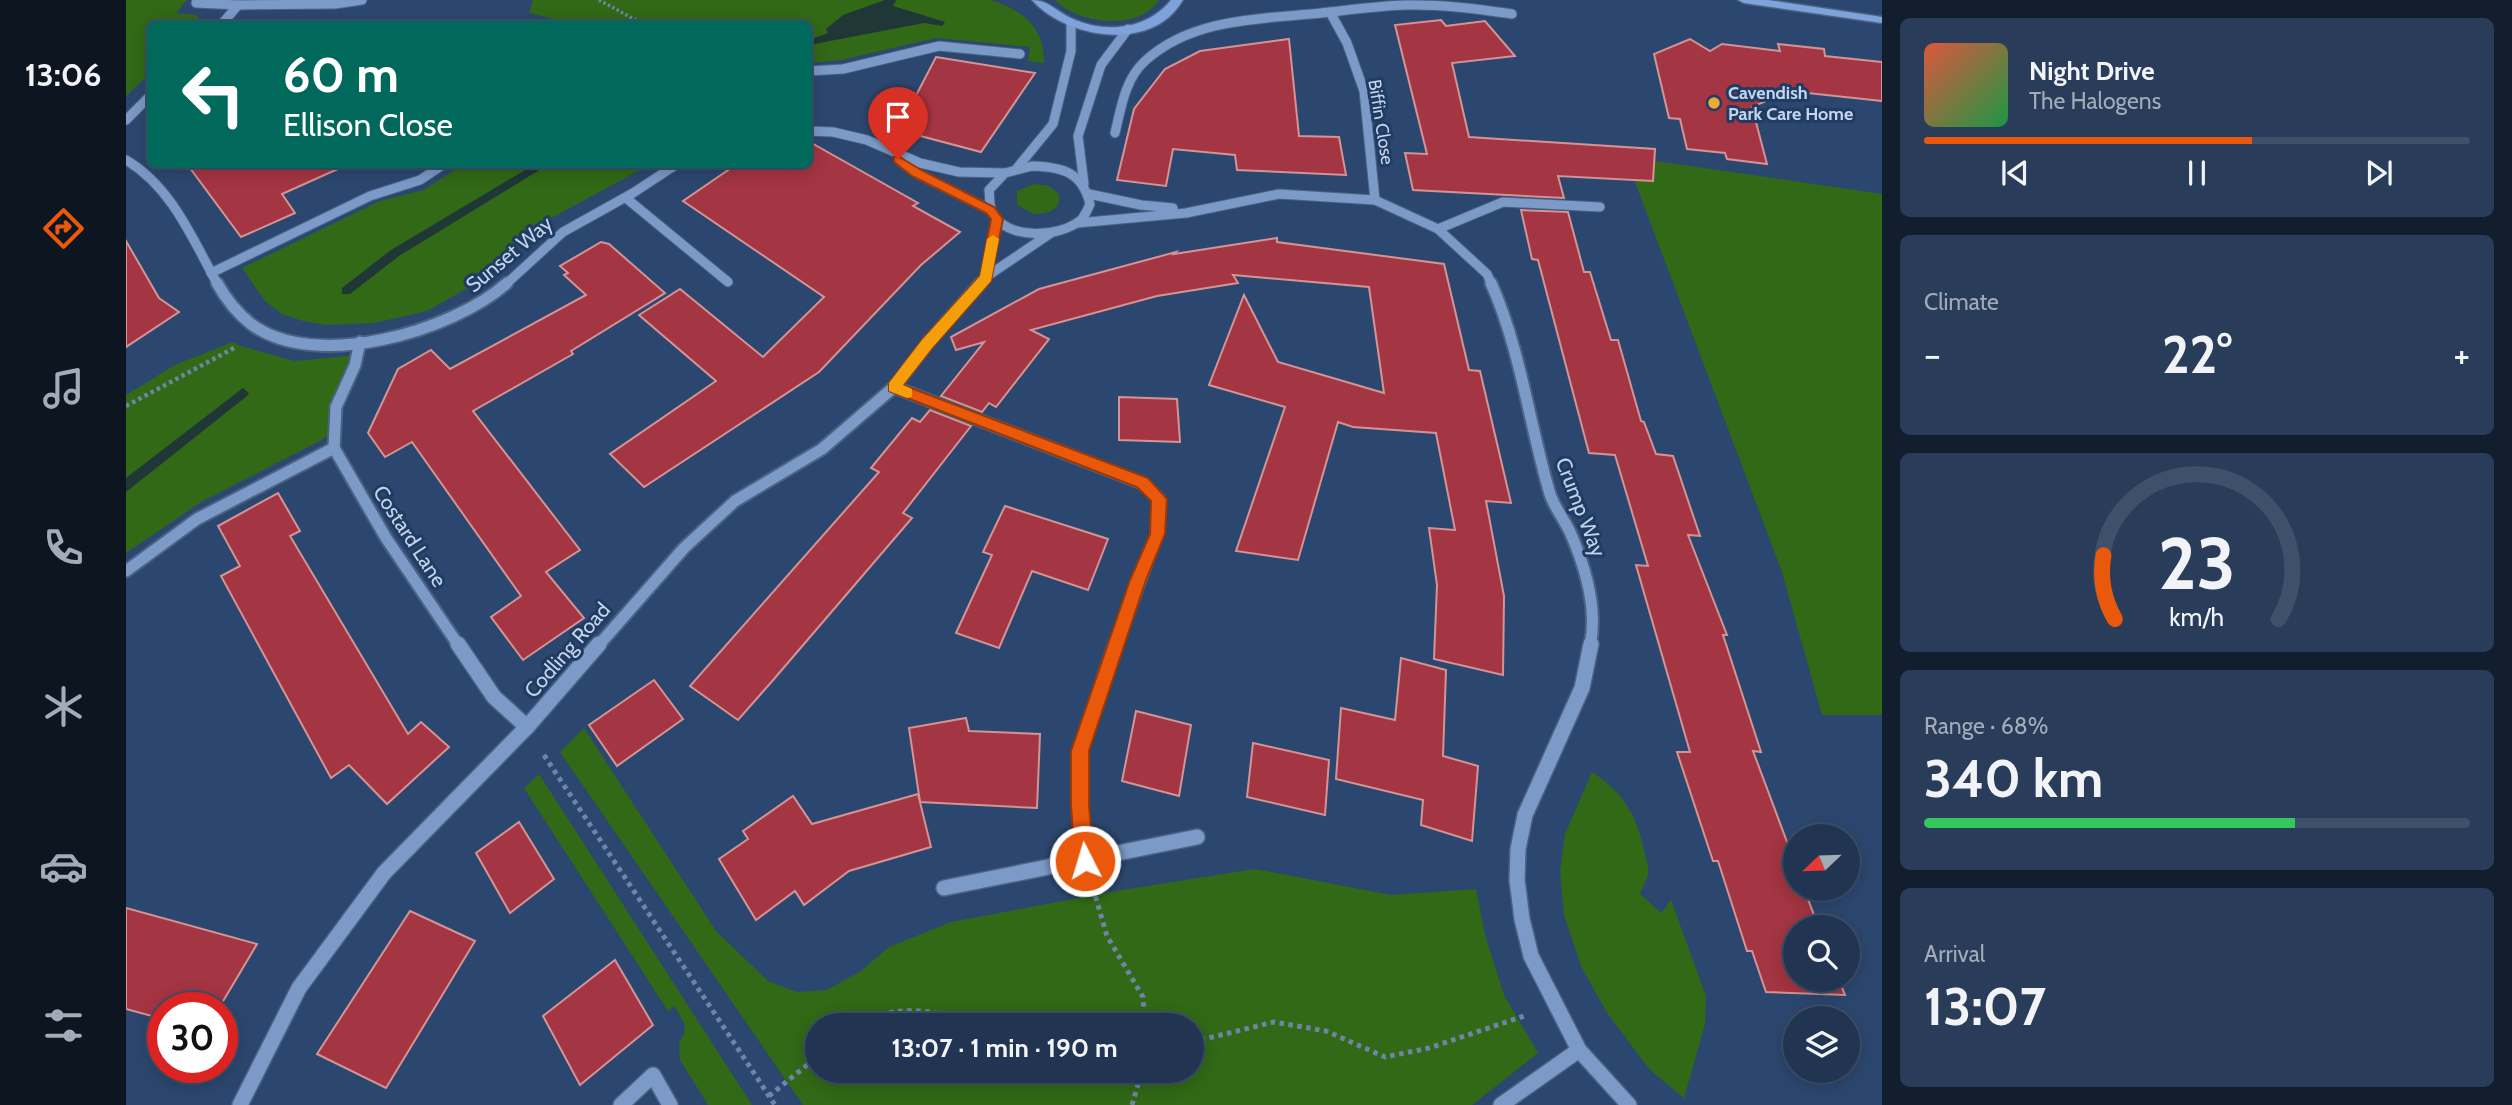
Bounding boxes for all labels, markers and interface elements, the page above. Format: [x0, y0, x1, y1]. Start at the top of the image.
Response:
text: 60 m [283, 45, 399, 104]
icon: left [168, 49, 259, 140]
text: 13:06 [25, 55, 101, 94]
text: Night Drive [2029, 55, 2155, 87]
street label: Biffin Close [1363, 78, 1399, 166]
place label: Cavendish Park Care Home [1728, 82, 1853, 125]
pin [868, 87, 928, 159]
text: The Halogens [2029, 87, 2161, 115]
marker: Cavendish Park Care Home [1706, 95, 1722, 111]
icon: arrive [879, 98, 917, 136]
text: Ellison Close [283, 105, 453, 144]
icon: previous [1996, 154, 2034, 192]
icon: pause [2178, 154, 2216, 192]
icon: next [2360, 154, 2398, 192]
icon: directions [39, 204, 88, 253]
street label: Sunset Way [461, 210, 558, 297]
text: Climate [1924, 288, 1999, 316]
text: 22° [2162, 323, 2232, 386]
text: − [1924, 331, 1941, 378]
text: + [2453, 331, 2470, 378]
icon: music [39, 364, 88, 413]
street label: Crump Way [1551, 454, 1612, 561]
street label: Costard Lane [368, 481, 452, 592]
text: 23 [2158, 519, 2236, 607]
icon: phone [39, 523, 88, 572]
street label: Codling Road [519, 597, 615, 703]
text: km/h [2170, 601, 2224, 631]
icon: climate [39, 682, 88, 731]
text: Range · 68% [1924, 712, 2048, 740]
text: 340 km [1924, 747, 2103, 810]
position arrow [1048, 824, 1122, 898]
north arrow [1783, 824, 1860, 901]
map controls [1783, 824, 1860, 1083]
icon: car [39, 842, 88, 891]
button: search [1783, 915, 1860, 992]
text: Arrival [1924, 940, 1985, 968]
text: 13:07 [1924, 975, 2046, 1038]
speed limit sign: 30 [147, 992, 238, 1083]
icon: filters [39, 1001, 88, 1050]
button: layers [1783, 1006, 1860, 1083]
text: 13:07 · 1 min · 190 m [891, 1032, 1118, 1064]

